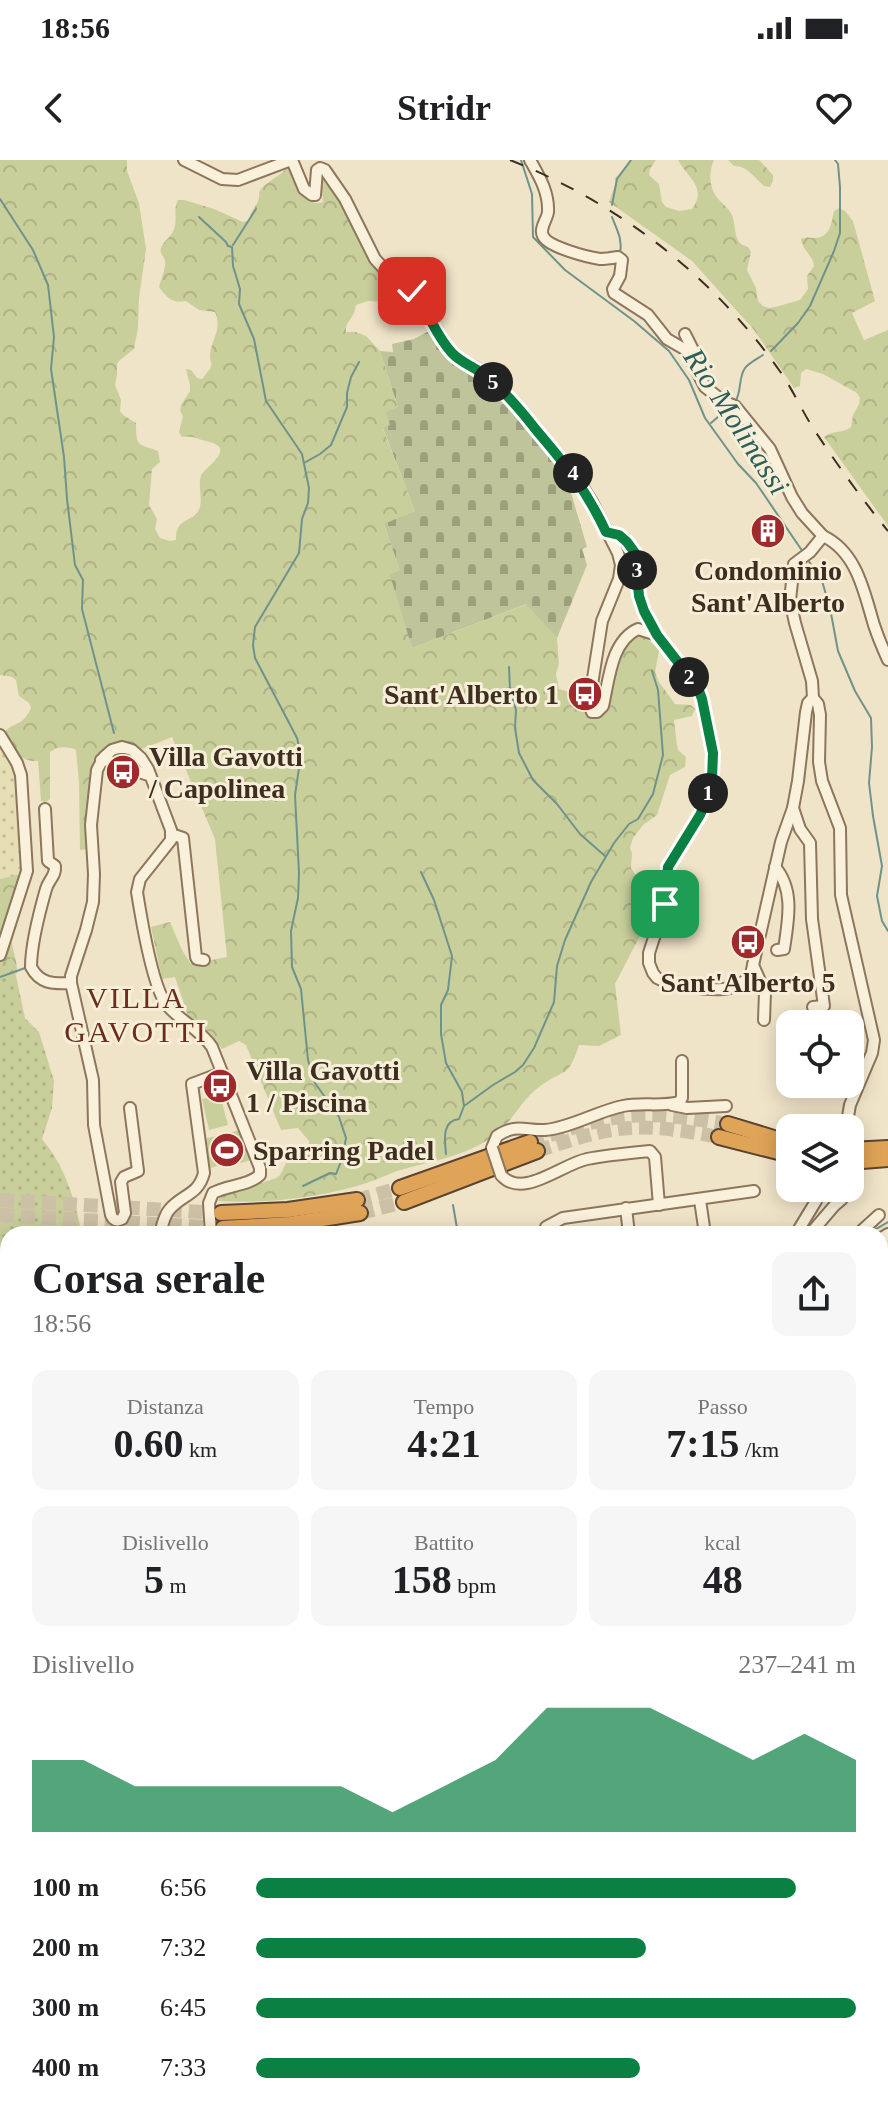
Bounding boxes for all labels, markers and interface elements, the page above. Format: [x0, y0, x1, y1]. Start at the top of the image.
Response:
text: 18:56 [40, 11, 110, 44]
icon: back [32, 86, 76, 130]
icon: heart [812, 86, 856, 130]
text: Stridr [397, 88, 491, 128]
pin [378, 257, 446, 325]
icon: check [390, 269, 434, 313]
water label: Rio Molinassi [677, 341, 796, 500]
pin: 5 [473, 362, 513, 402]
text: 5 [488, 369, 499, 394]
pin: 4 [553, 453, 593, 493]
text: 4 [568, 460, 579, 485]
building icon: Condominio Sant'Alberto [749, 512, 787, 550]
pin: 3 [617, 550, 657, 590]
place label: Condominio Sant'Alberto [691, 555, 845, 618]
text: 3 [632, 557, 643, 582]
pin: 2 [669, 657, 709, 697]
text: 2 [684, 664, 695, 689]
bus stop icon: Sant'Alberto 1 [566, 675, 604, 713]
place label: Sant'Alberto 1 [384, 679, 559, 710]
place label: Villa Gavotti / Capolinea [148, 741, 303, 804]
bus stop icon: Villa Gavotti / Capolinea [104, 753, 142, 791]
pin: 1 [688, 773, 728, 813]
text: 1 [703, 780, 714, 805]
pin [631, 870, 699, 938]
icon: arrive [643, 882, 687, 926]
bus stop icon: Sant'Alberto 5 [729, 923, 767, 961]
place label: Sant'Alberto 5 [661, 967, 836, 998]
district label: VILLA GAVOTTI [64, 981, 208, 1048]
map controls [776, 1010, 864, 1202]
button: locate [776, 1010, 864, 1098]
place label: Villa Gavotti 1 / Piscina [246, 1055, 400, 1118]
bus stop icon: Villa Gavotti 1 / Piscina [201, 1067, 239, 1105]
button: layers [776, 1114, 864, 1202]
sports icon: Sparring Padel [208, 1131, 246, 1169]
place label: Sparring Padel [253, 1135, 434, 1166]
button: share [772, 1252, 856, 1336]
text: Corsa serale [32, 1254, 265, 1303]
text: 18:56 [32, 1309, 91, 1338]
text: Distanza [127, 1394, 204, 1419]
text: Tempo [414, 1394, 474, 1419]
text: Passo [698, 1394, 748, 1419]
text: 0.60 [114, 1421, 184, 1466]
text: 4:21 [407, 1421, 481, 1466]
text: 7:15 [666, 1421, 739, 1466]
text: km [184, 1437, 217, 1462]
text: /km [739, 1437, 779, 1462]
text: Dislivello [122, 1530, 209, 1555]
text: Battito [414, 1530, 474, 1555]
text: kcal [704, 1530, 741, 1555]
text: 5 [144, 1557, 164, 1602]
text: 158 [392, 1557, 452, 1602]
text: 48 [703, 1557, 743, 1602]
text: m [164, 1573, 187, 1598]
text: bpm [452, 1573, 496, 1598]
text: Dislivello [32, 1650, 135, 1679]
text: 237–241 m [738, 1650, 856, 1679]
text: 100 m [32, 1873, 99, 1902]
text: 6:56 [160, 1873, 206, 1902]
text: 200 m [32, 1933, 99, 1962]
text: 7:32 [160, 1933, 206, 1962]
text: 300 m [32, 1993, 99, 2022]
text: 6:45 [160, 1993, 206, 2022]
text: 400 m [32, 2053, 99, 2082]
text: 7:33 [160, 2053, 206, 2082]

